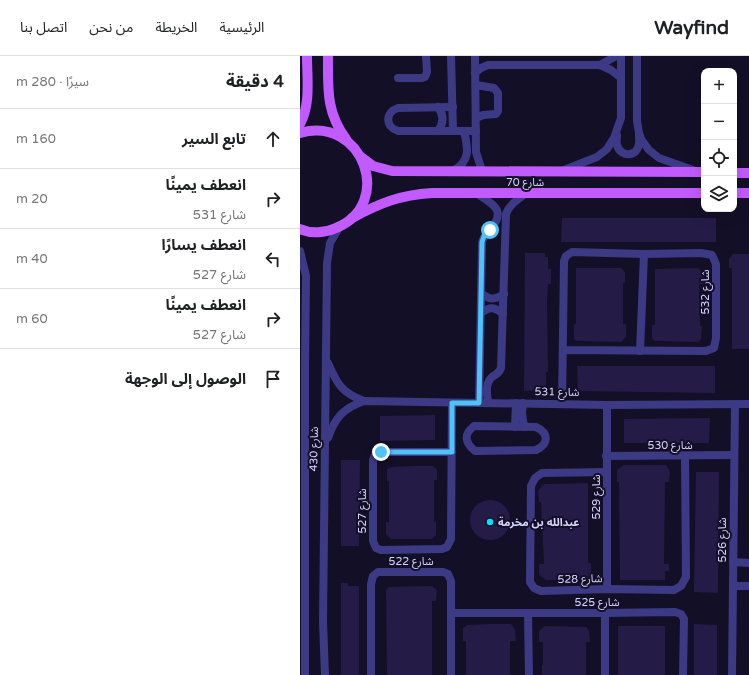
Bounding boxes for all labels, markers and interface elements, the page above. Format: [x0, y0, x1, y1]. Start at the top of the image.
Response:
text: Wayfind [654, 17, 729, 39]
text: اتصل بنا [20, 19, 67, 36]
text: من نحن [89, 19, 133, 36]
text: الخريطة [155, 19, 197, 36]
text: الرئيسية [219, 19, 264, 36]
map controls [701, 68, 737, 212]
button: + [701, 68, 737, 104]
text: 4 دقيقة [226, 71, 284, 92]
text: سيرًا · 280 m [16, 74, 89, 90]
button: − [701, 104, 737, 140]
icon: ahead [262, 128, 284, 150]
text: تابع السير [182, 130, 246, 148]
text: 160 m [16, 131, 56, 147]
button: locate [701, 140, 737, 176]
text: انعطف يمينًا [165, 176, 246, 194]
street label: شارع 70 [506, 176, 544, 190]
button: layers [701, 176, 737, 212]
icon: right [262, 188, 284, 210]
text: 20 m [16, 191, 48, 207]
text: شارع 531 [193, 207, 246, 223]
route start [481, 221, 499, 239]
text: انعطف يسارًا [162, 236, 246, 254]
icon: left [262, 248, 284, 270]
text: 40 m [16, 251, 48, 267]
text: شارع 527 [193, 267, 246, 283]
street label: شارع 532 [699, 269, 713, 315]
text: انعطف يمينًا [165, 296, 246, 314]
icon: right [262, 308, 284, 330]
text: 60 m [16, 311, 48, 327]
text: شارع 527 [193, 327, 246, 343]
icon: arrive [262, 368, 284, 390]
text: الوصول إلى الوجهة [125, 370, 246, 388]
street label: شارع 531 [534, 385, 580, 400]
street label: شارع 430 [307, 426, 322, 472]
street label: شارع 530 [647, 439, 693, 453]
route end [372, 443, 390, 461]
street label: شارع 529 [590, 474, 604, 520]
street label: شارع 527 [356, 488, 370, 534]
place label: عبدالله بن مخرمة [498, 516, 580, 529]
marker: عبدالله بن مخرمة [485, 517, 495, 527]
street label: شارع 526 [716, 517, 730, 563]
street label: شارع 522 [388, 555, 434, 569]
street label: شارع 528 [557, 572, 603, 587]
street label: شارع 525 [574, 596, 620, 610]

